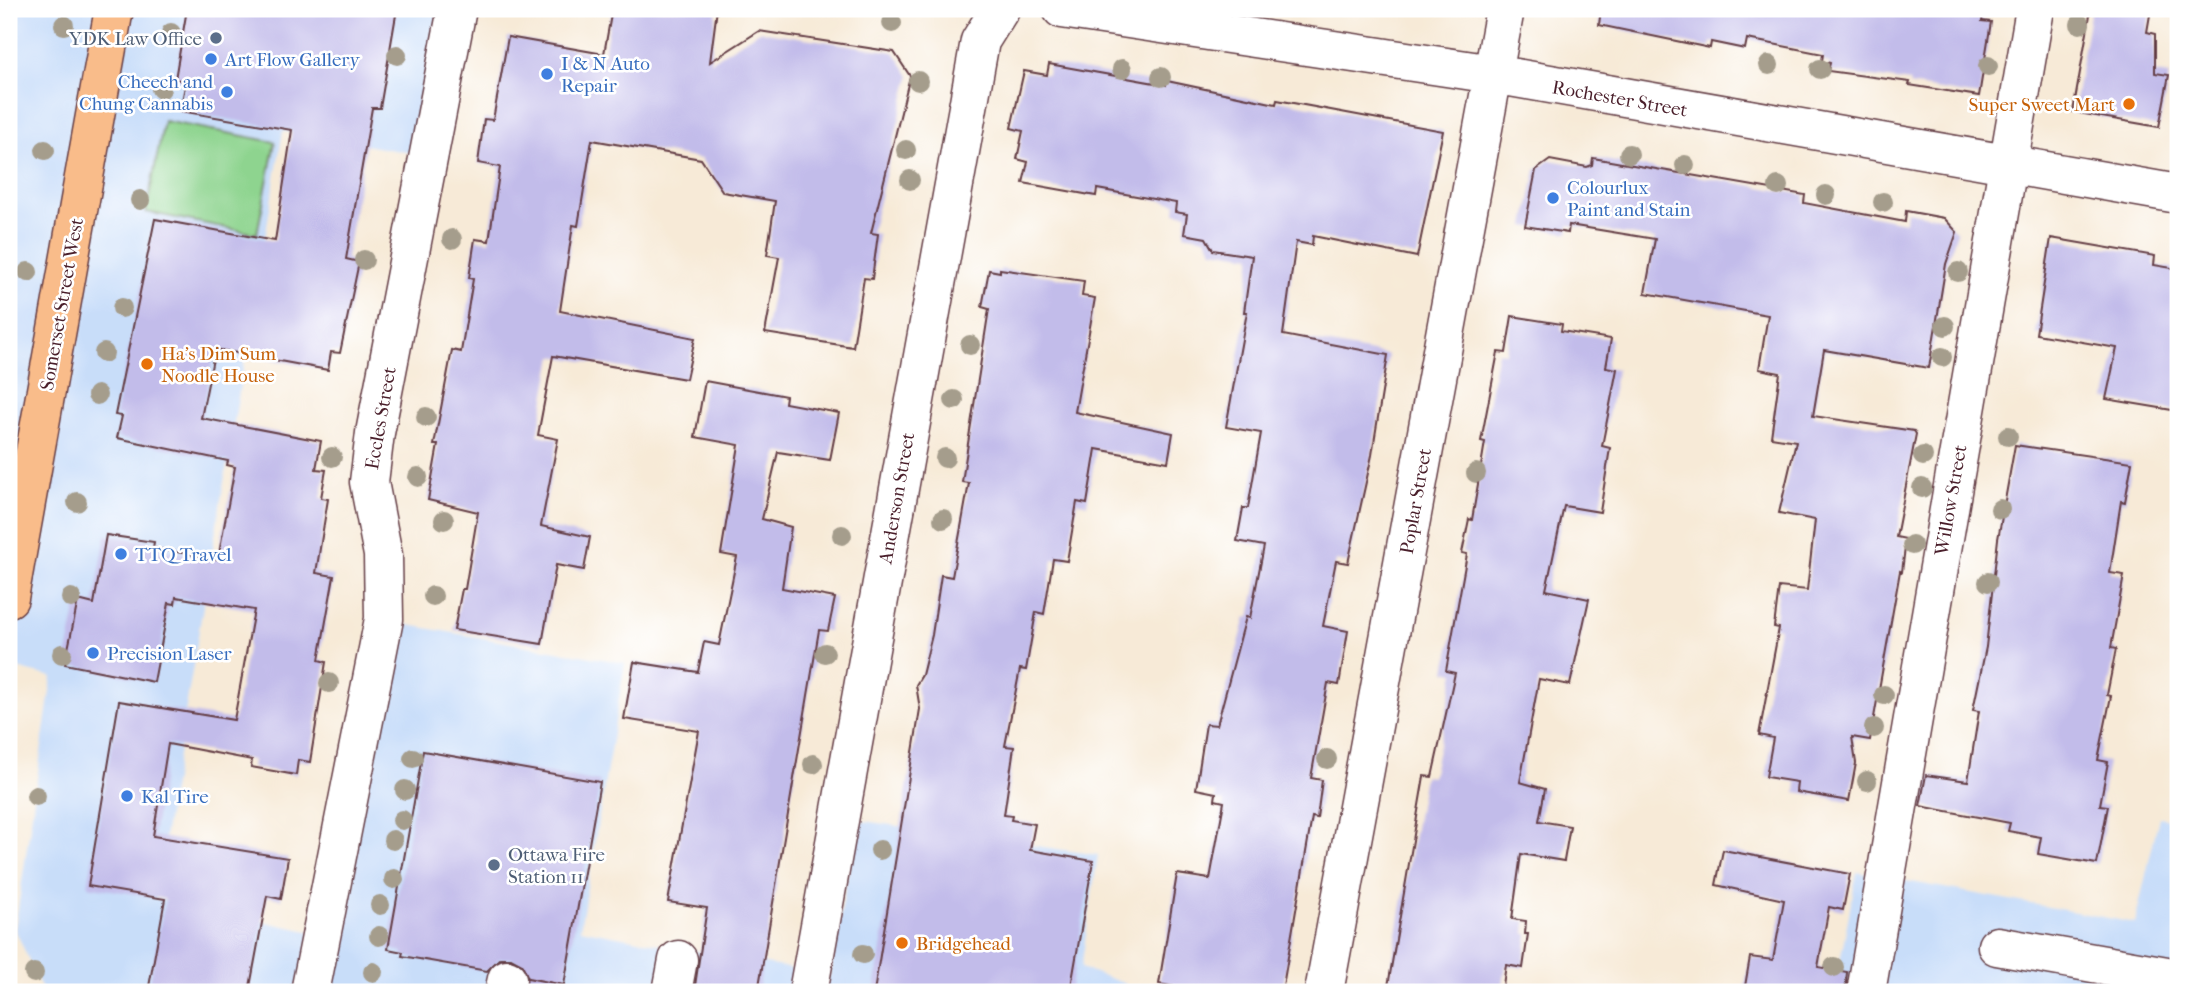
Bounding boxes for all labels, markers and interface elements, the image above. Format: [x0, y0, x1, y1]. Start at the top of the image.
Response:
place label: YDK Law Office [68, 28, 202, 50]
marker: YDK Law Office [208, 30, 224, 46]
place label: Art Flow Gallery [224, 49, 360, 71]
marker: Art Flow Gallery [203, 51, 219, 67]
place label: I & N Auto Repair [561, 53, 650, 97]
marker: I & N Auto Repair [539, 66, 555, 82]
place label: Cheech and Chung Cannabis [79, 71, 214, 115]
street label: Rochester Street [1550, 76, 1689, 122]
marker: Cheech and Chung Cannabis [219, 84, 235, 100]
place label: Super Sweet Mart [1969, 94, 2115, 116]
marker: Super Sweet Mart [2121, 96, 2137, 112]
place label: Colourlux Paint and Stain [1567, 177, 1691, 221]
marker: Colourlux Paint and Stain [1545, 190, 1561, 206]
street label: Somerset Street West [36, 216, 88, 392]
place label: Ha's Dim Sum Noodle House [161, 343, 276, 387]
marker: Ha's Dim Sum Noodle House [139, 356, 155, 372]
street label: Eccles Street [361, 365, 401, 471]
street label: Anderson Street [874, 431, 919, 566]
street label: Willow Street [1930, 443, 1972, 558]
street label: Poplar Street [1396, 446, 1436, 556]
place label: TTQ Travel [135, 544, 232, 566]
marker: TTQ Travel [113, 546, 129, 562]
place label: Precision Laser [107, 643, 233, 665]
marker: Precision Laser [85, 645, 101, 661]
place label: Kal Tire [141, 786, 209, 808]
marker: Kal Tire [119, 788, 135, 804]
place label: Ottawa Fire Station 11 [508, 844, 605, 888]
marker: Ottawa Fire Station 11 [486, 857, 502, 873]
place label: Bridgehead [916, 933, 1011, 955]
marker: Bridgehead [894, 935, 910, 951]

